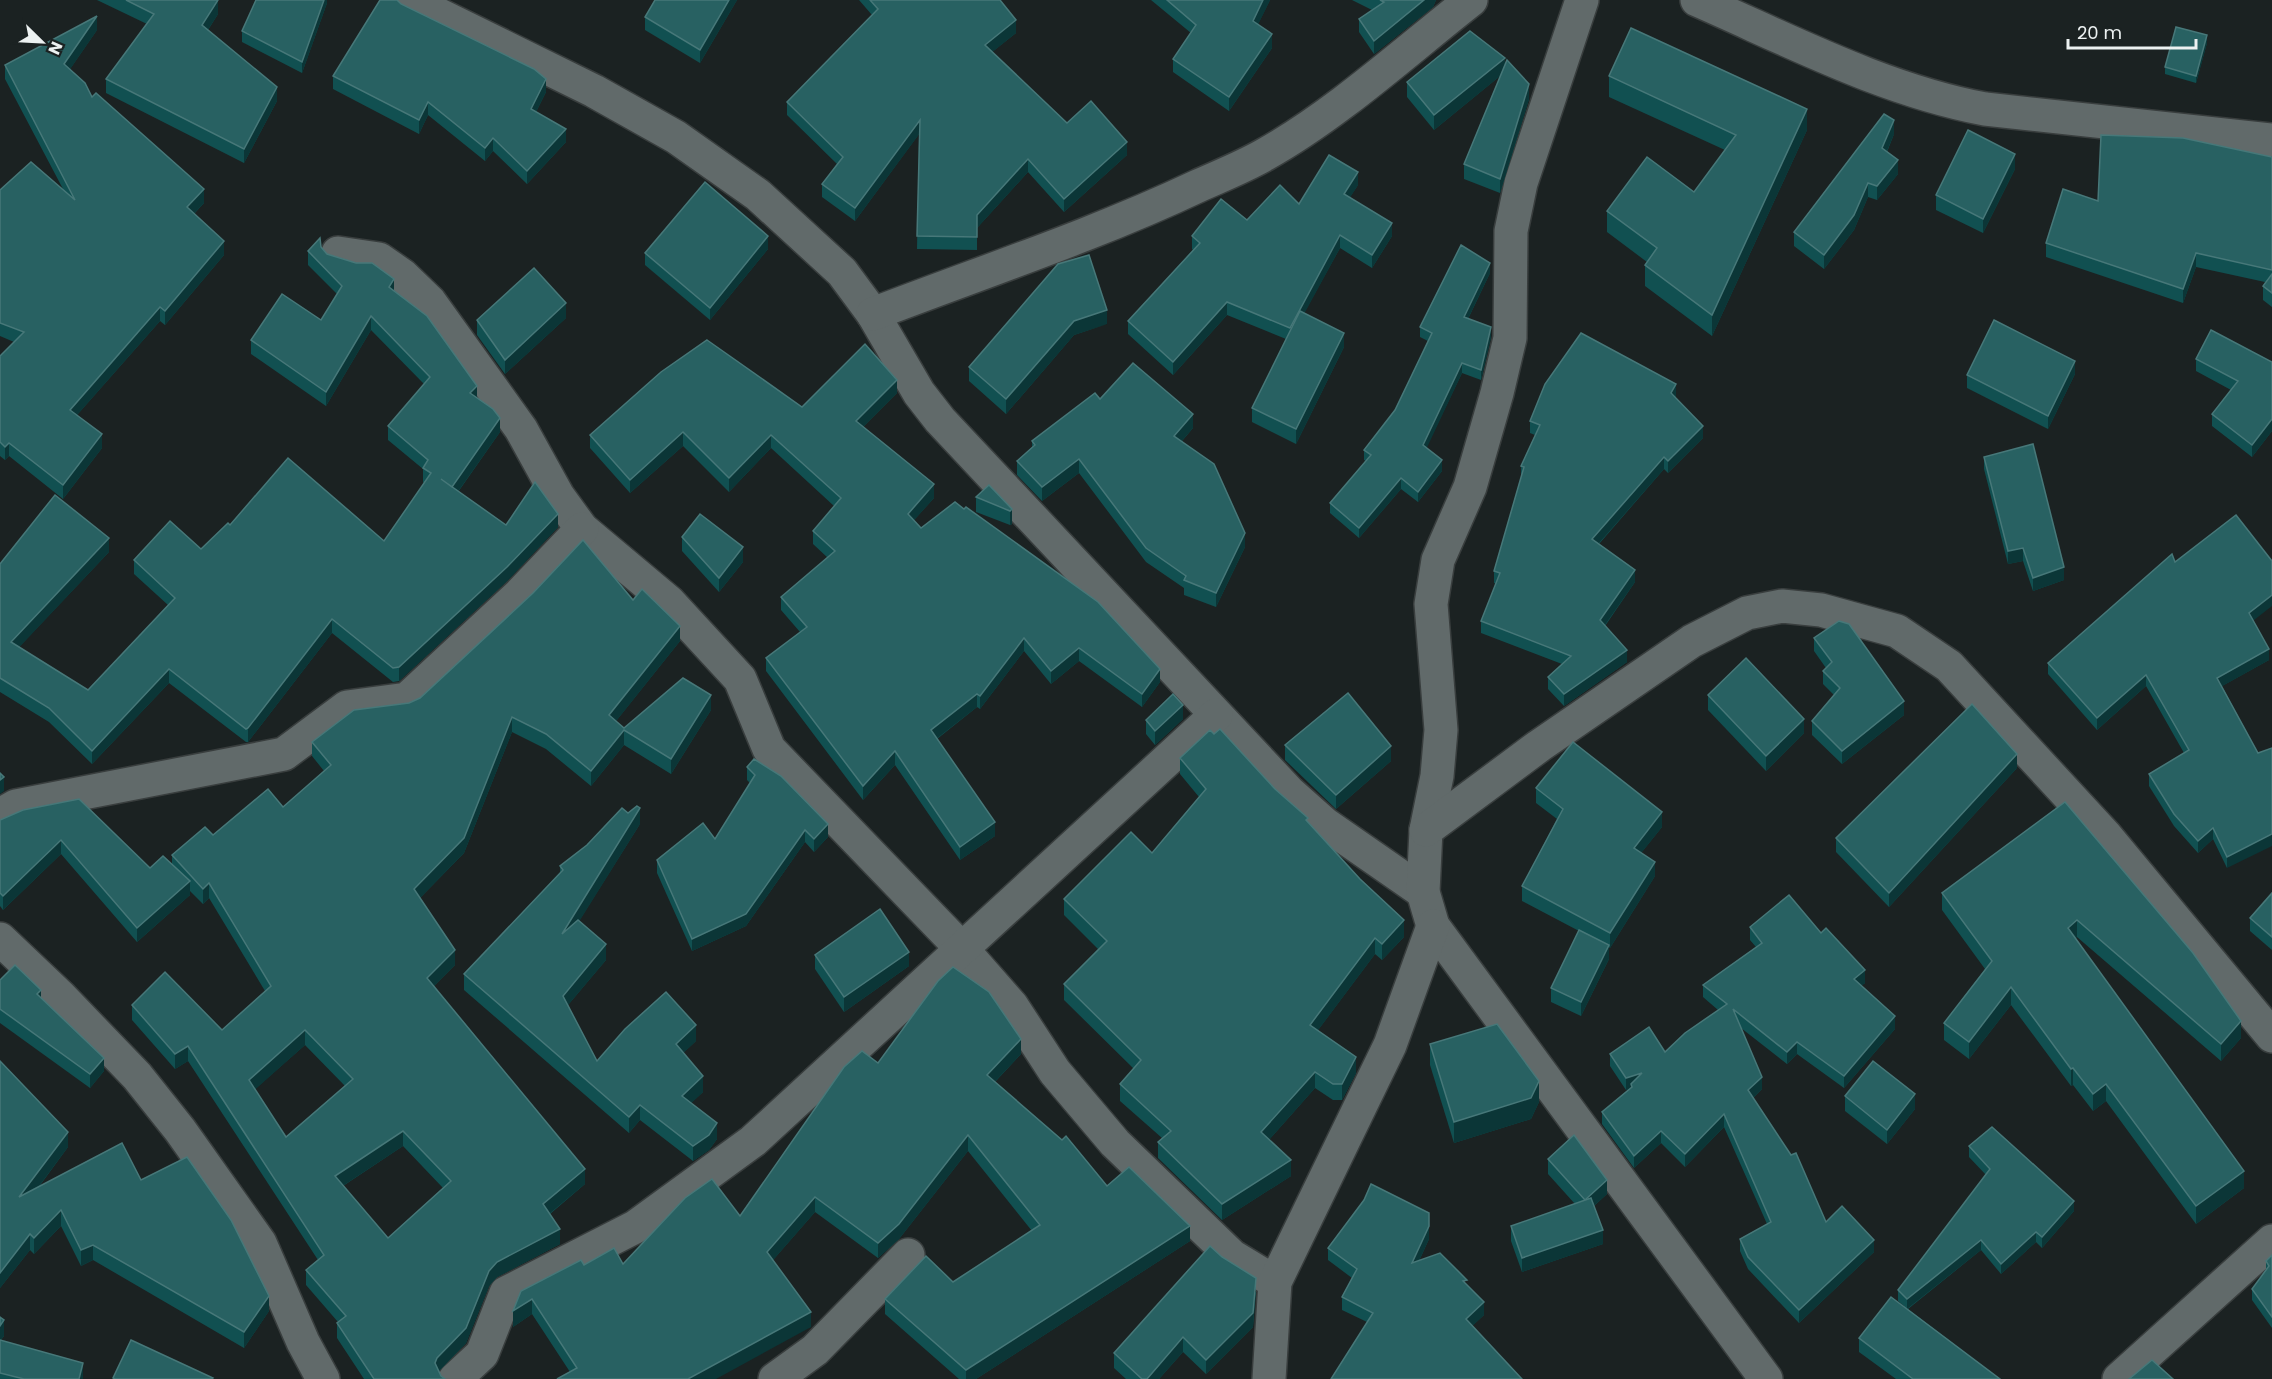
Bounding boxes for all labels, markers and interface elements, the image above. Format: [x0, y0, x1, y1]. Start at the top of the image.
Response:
north arrow [12, 12, 72, 72]
scale bar [2068, 12, 2196, 50]
text: 20 m [2077, 20, 2122, 45]
text: N [42, 38, 68, 58]

